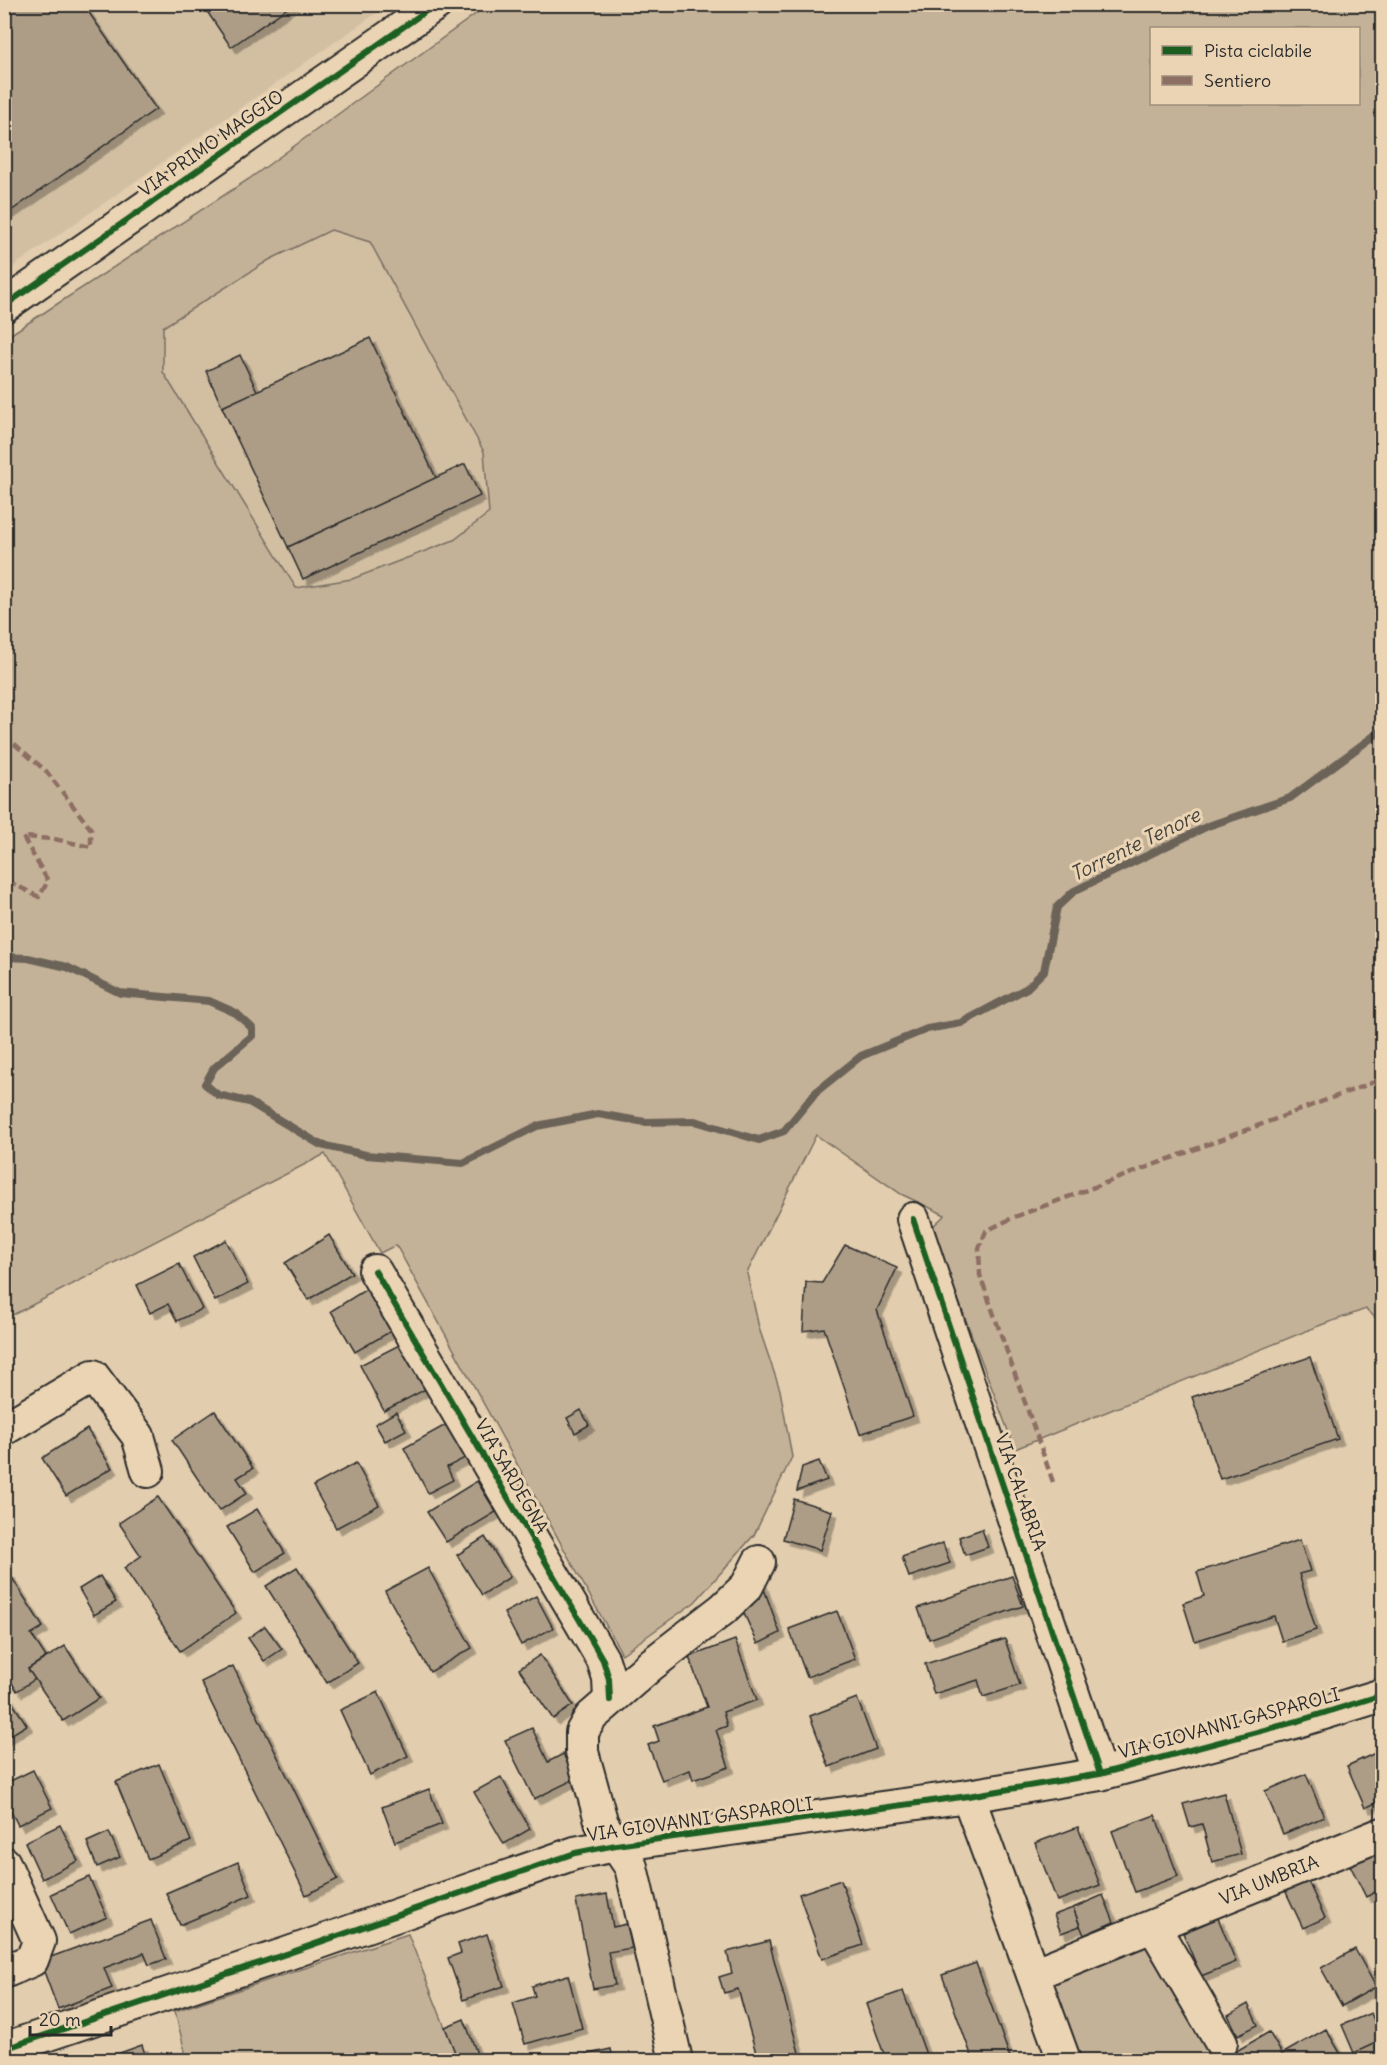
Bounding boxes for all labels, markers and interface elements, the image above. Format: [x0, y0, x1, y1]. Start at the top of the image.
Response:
legend [1150, 27, 1360, 105]
text: Pista ciclabile [1204, 39, 1312, 62]
text: Sentiero [1204, 69, 1271, 92]
street label: VIA PRIMO MAGGIO [134, 84, 288, 202]
water label: Torrente Tenore [1066, 801, 1205, 886]
street label: VIA SARDEGNA [470, 1415, 554, 1537]
street label: VIA CALABRIA [990, 1430, 1052, 1554]
street label: VIA GIOVANNI GASPAROLI [1116, 1682, 1342, 1764]
street label: VIA GIOVANNI GASPAROLI [586, 1792, 815, 1846]
street label: VIA UMBRIA [1216, 1849, 1322, 1910]
scale bar [30, 1999, 111, 2037]
text: 20 m [39, 2008, 81, 2031]

